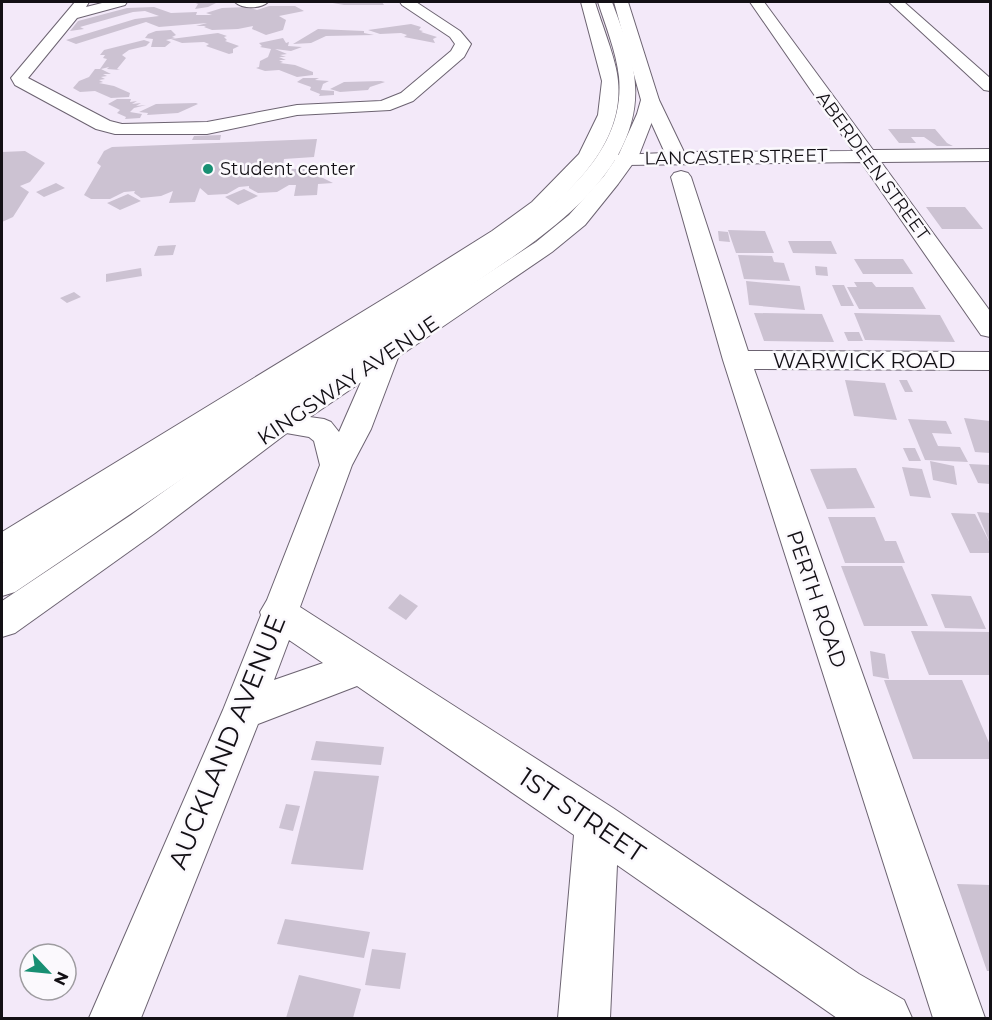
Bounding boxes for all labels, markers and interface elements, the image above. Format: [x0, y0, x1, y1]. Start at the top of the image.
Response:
street label: ABERDEEN STREET [812, 87, 935, 245]
street label: LANCASTER STREET [644, 144, 828, 170]
place label: Student center [220, 158, 356, 180]
marker: Student center [201, 162, 215, 176]
street label: KINGSWAY AVENUE [253, 310, 443, 450]
street label: WARWICK ROAD [773, 348, 955, 373]
street label: PERTH ROAD [782, 527, 852, 671]
street label: AUCKLAND AVENUE [161, 610, 293, 874]
street label: 1ST STREET [513, 761, 652, 869]
north arrow [18, 942, 78, 1002]
text: N [50, 968, 72, 988]

